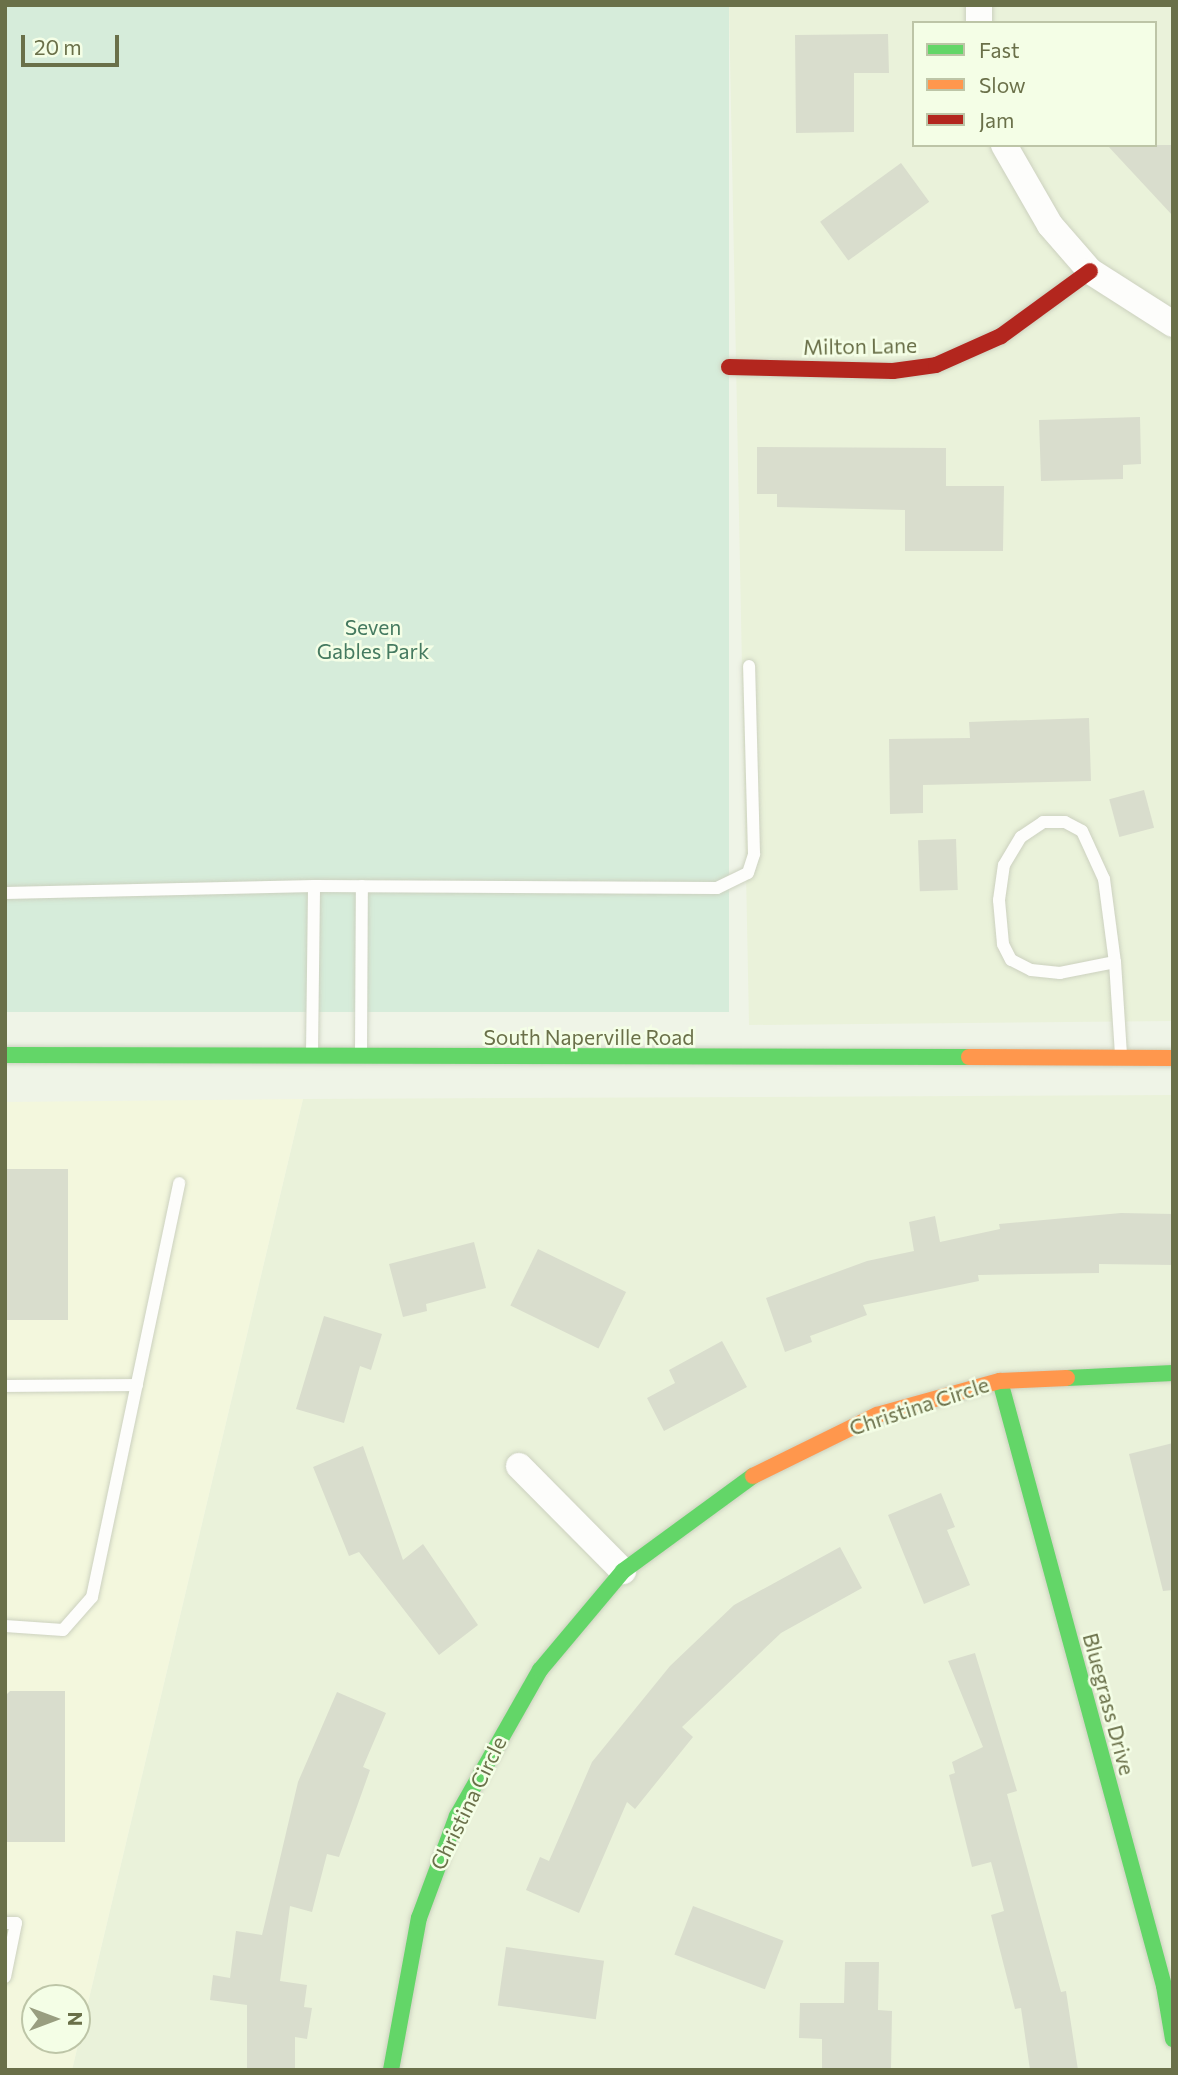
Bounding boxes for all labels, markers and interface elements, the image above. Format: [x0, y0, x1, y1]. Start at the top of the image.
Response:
scale bar [24, 21, 122, 65]
legend [912, 21, 1157, 147]
text: 20 m [34, 34, 82, 59]
text: Fast [979, 37, 1020, 62]
text: Slow [979, 72, 1026, 97]
text: Jam [979, 107, 1014, 132]
street label: Milton Lane [803, 332, 917, 360]
park label: Seven Gables Park [317, 614, 429, 664]
street label: South Naperville Road [484, 1024, 694, 1050]
street label: Christina Circle [846, 1372, 992, 1440]
street label: Bluegrass Drive [1078, 1630, 1140, 1778]
street label: Christina Circle [425, 1732, 511, 1874]
north arrow [21, 1984, 91, 2054]
text: N [64, 2012, 87, 2026]

